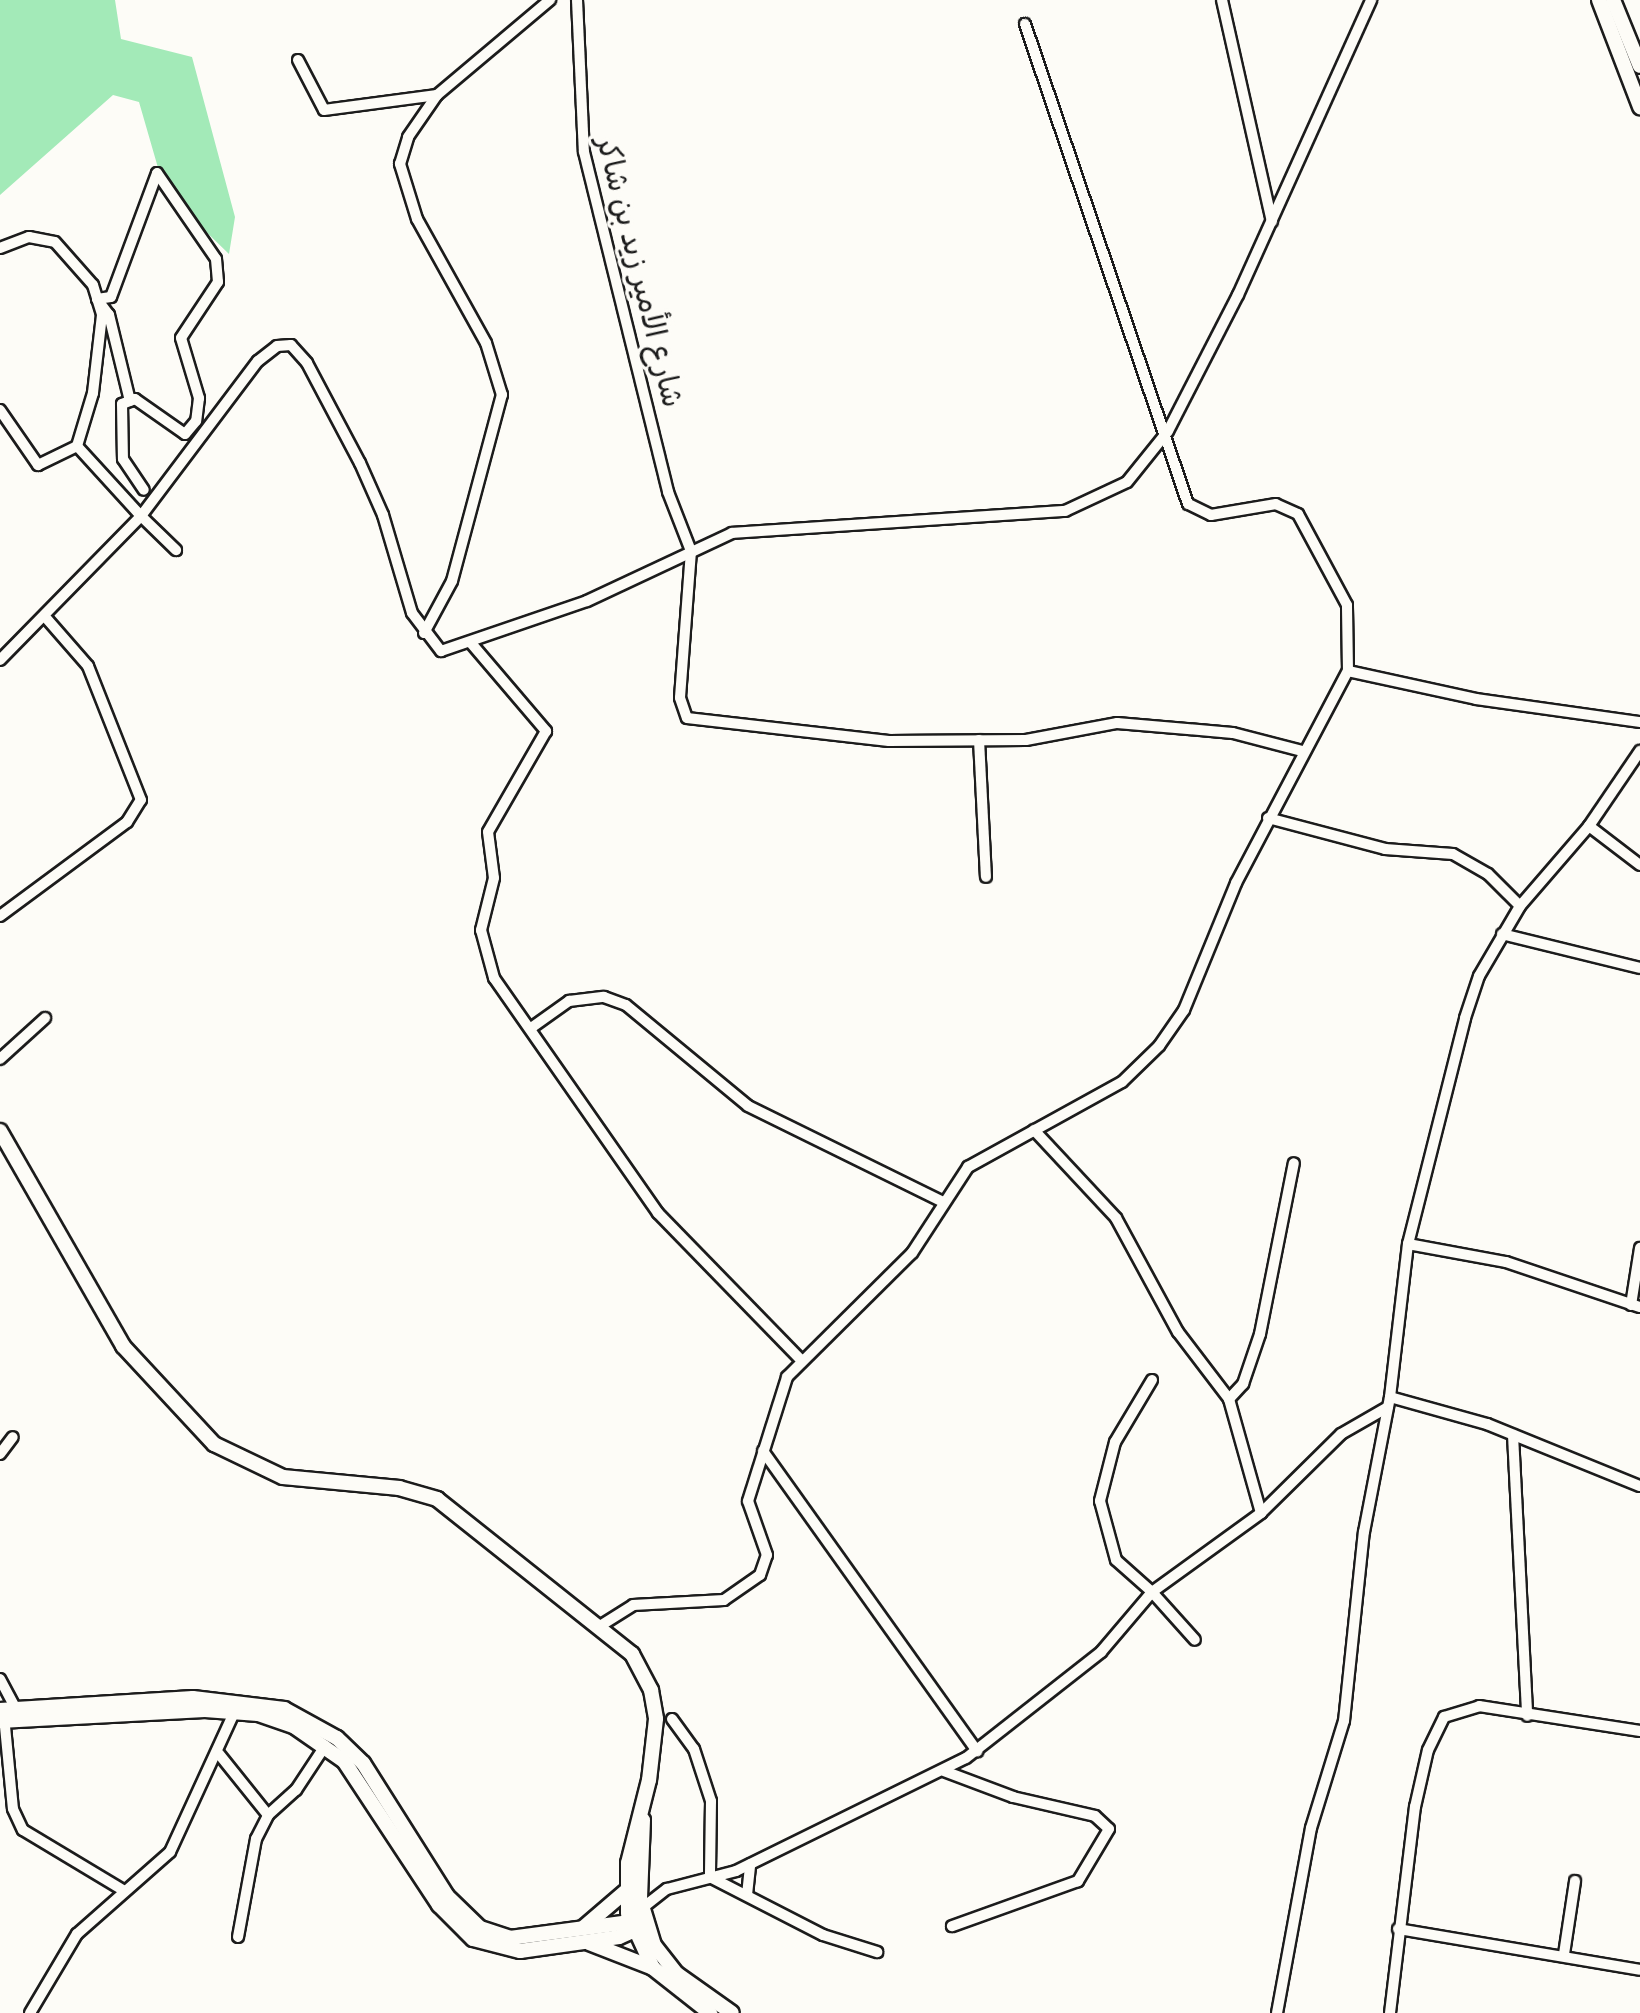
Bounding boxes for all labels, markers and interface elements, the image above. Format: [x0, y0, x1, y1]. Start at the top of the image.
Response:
street label: شارع الأمير زيد بن شاكر [589, 133, 691, 411]

